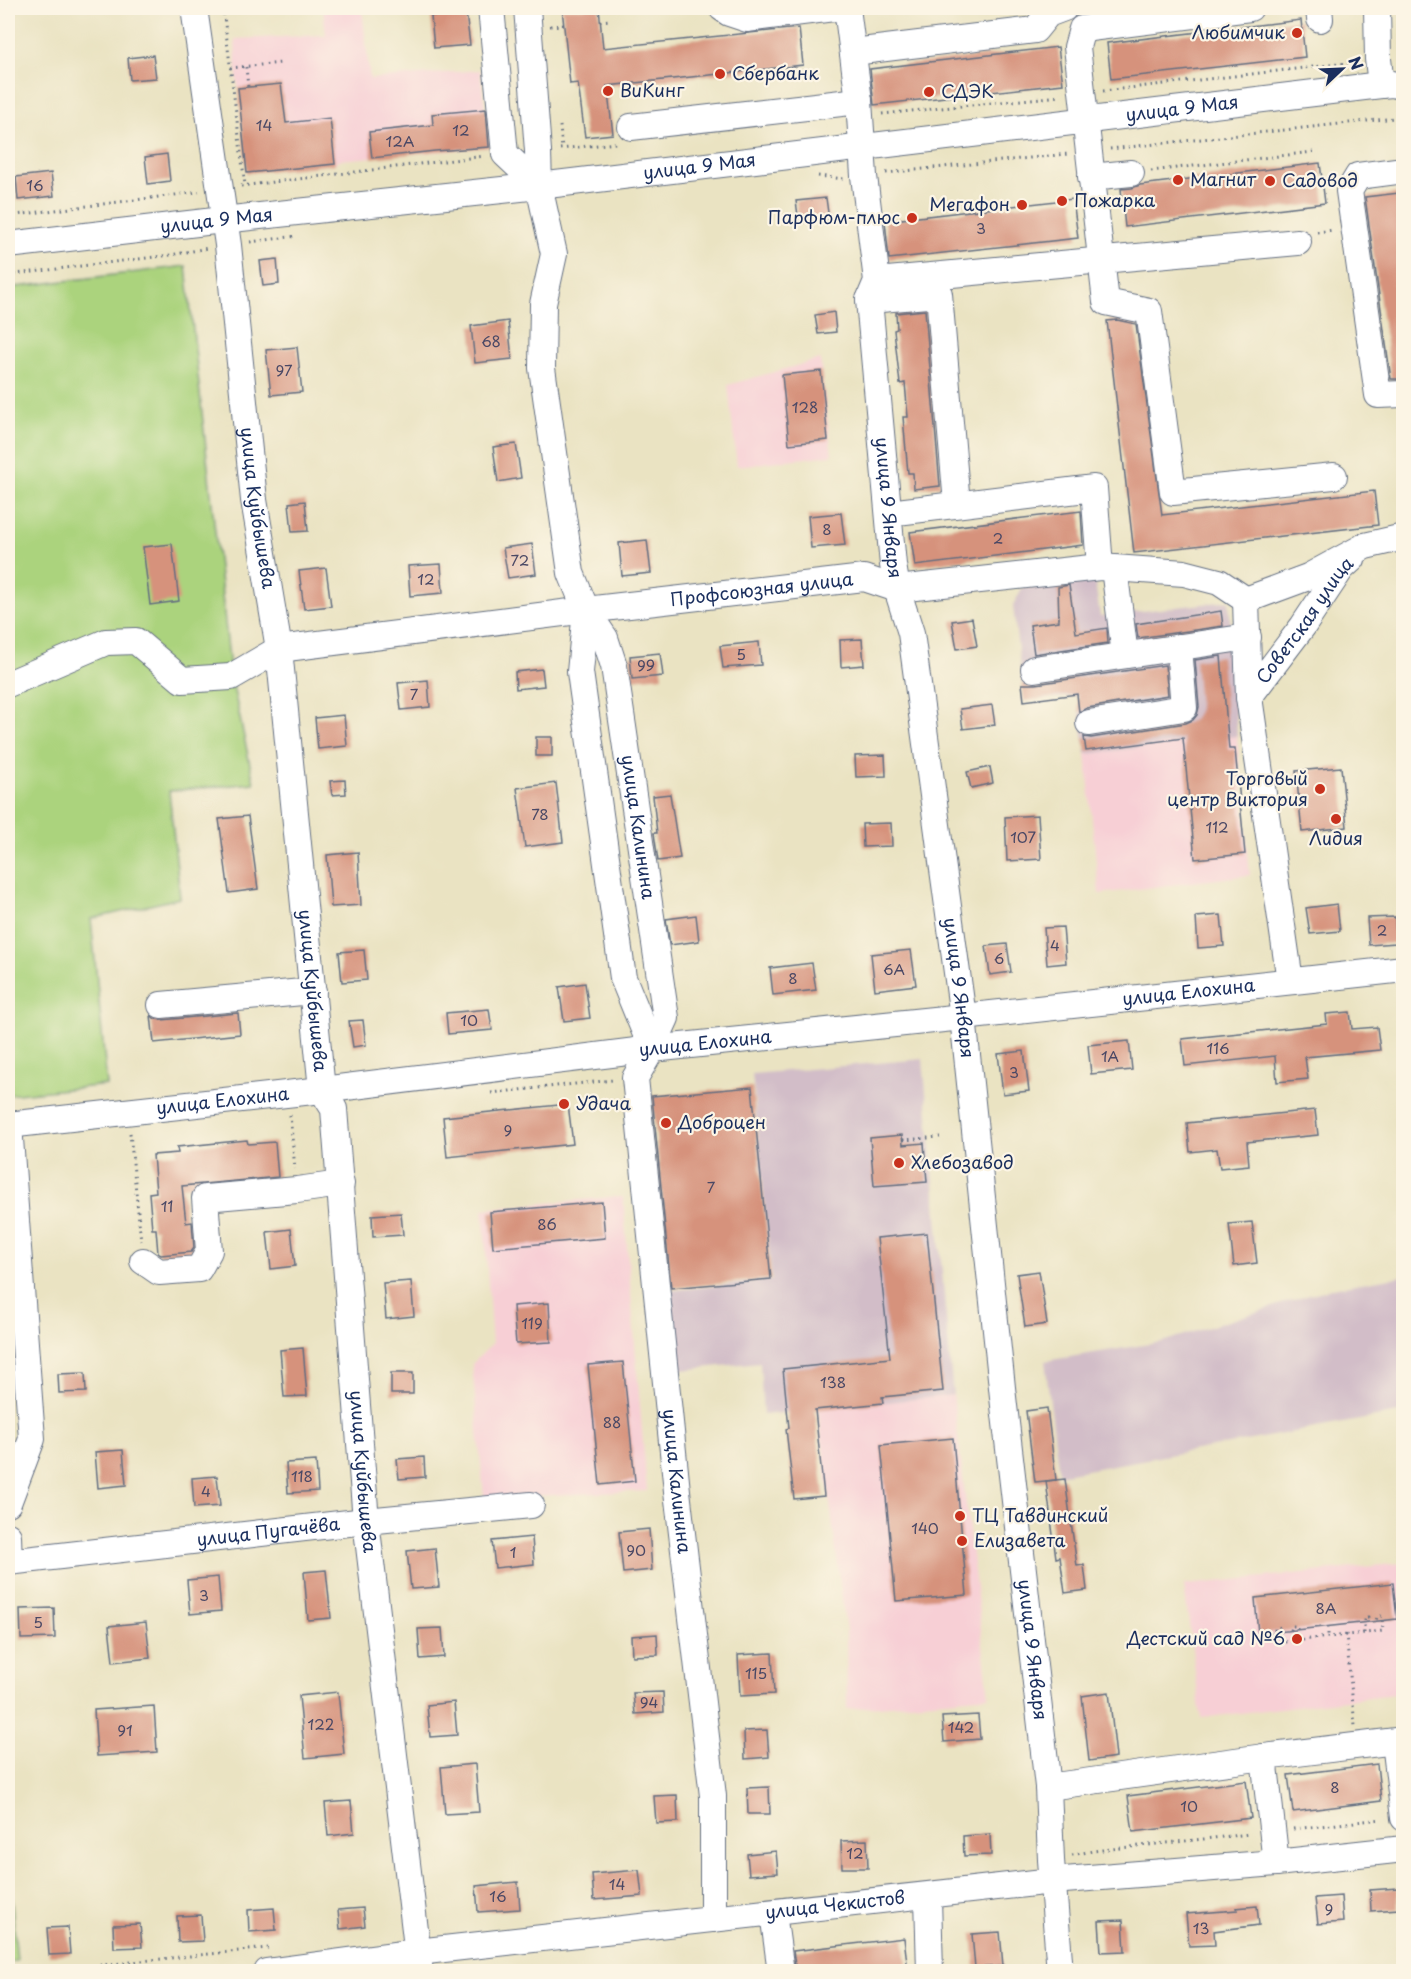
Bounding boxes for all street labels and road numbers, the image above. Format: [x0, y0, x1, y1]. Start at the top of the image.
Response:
street label: улица 9 Мая [1124, 87, 1240, 128]
street label: улица 9 Мая [642, 145, 757, 185]
street label: улица 9 Мая [159, 200, 274, 239]
street label: улица Куйбышева [235, 426, 284, 591]
street label: улица 9 Января [869, 436, 910, 580]
street label: Советская улица [1249, 549, 1359, 689]
street label: Профсоюзная улица [669, 564, 855, 612]
street label: улица Калинина [615, 753, 663, 901]
street label: улица Куйбышева [292, 908, 335, 1074]
street label: улица 9 Января [938, 916, 982, 1059]
street label: улица Елохина [1121, 970, 1257, 1012]
street label: улица Елохина [637, 1022, 773, 1063]
street label: улица Елохина [155, 1079, 291, 1120]
street label: улица Куйбышева [344, 1389, 385, 1555]
street label: улица Калинина [657, 1407, 699, 1556]
street label: улица Пугачёва [195, 1509, 342, 1552]
street label: улица 9 Января [1012, 1578, 1055, 1721]
street label: улица Чекистов [764, 1883, 906, 1925]

